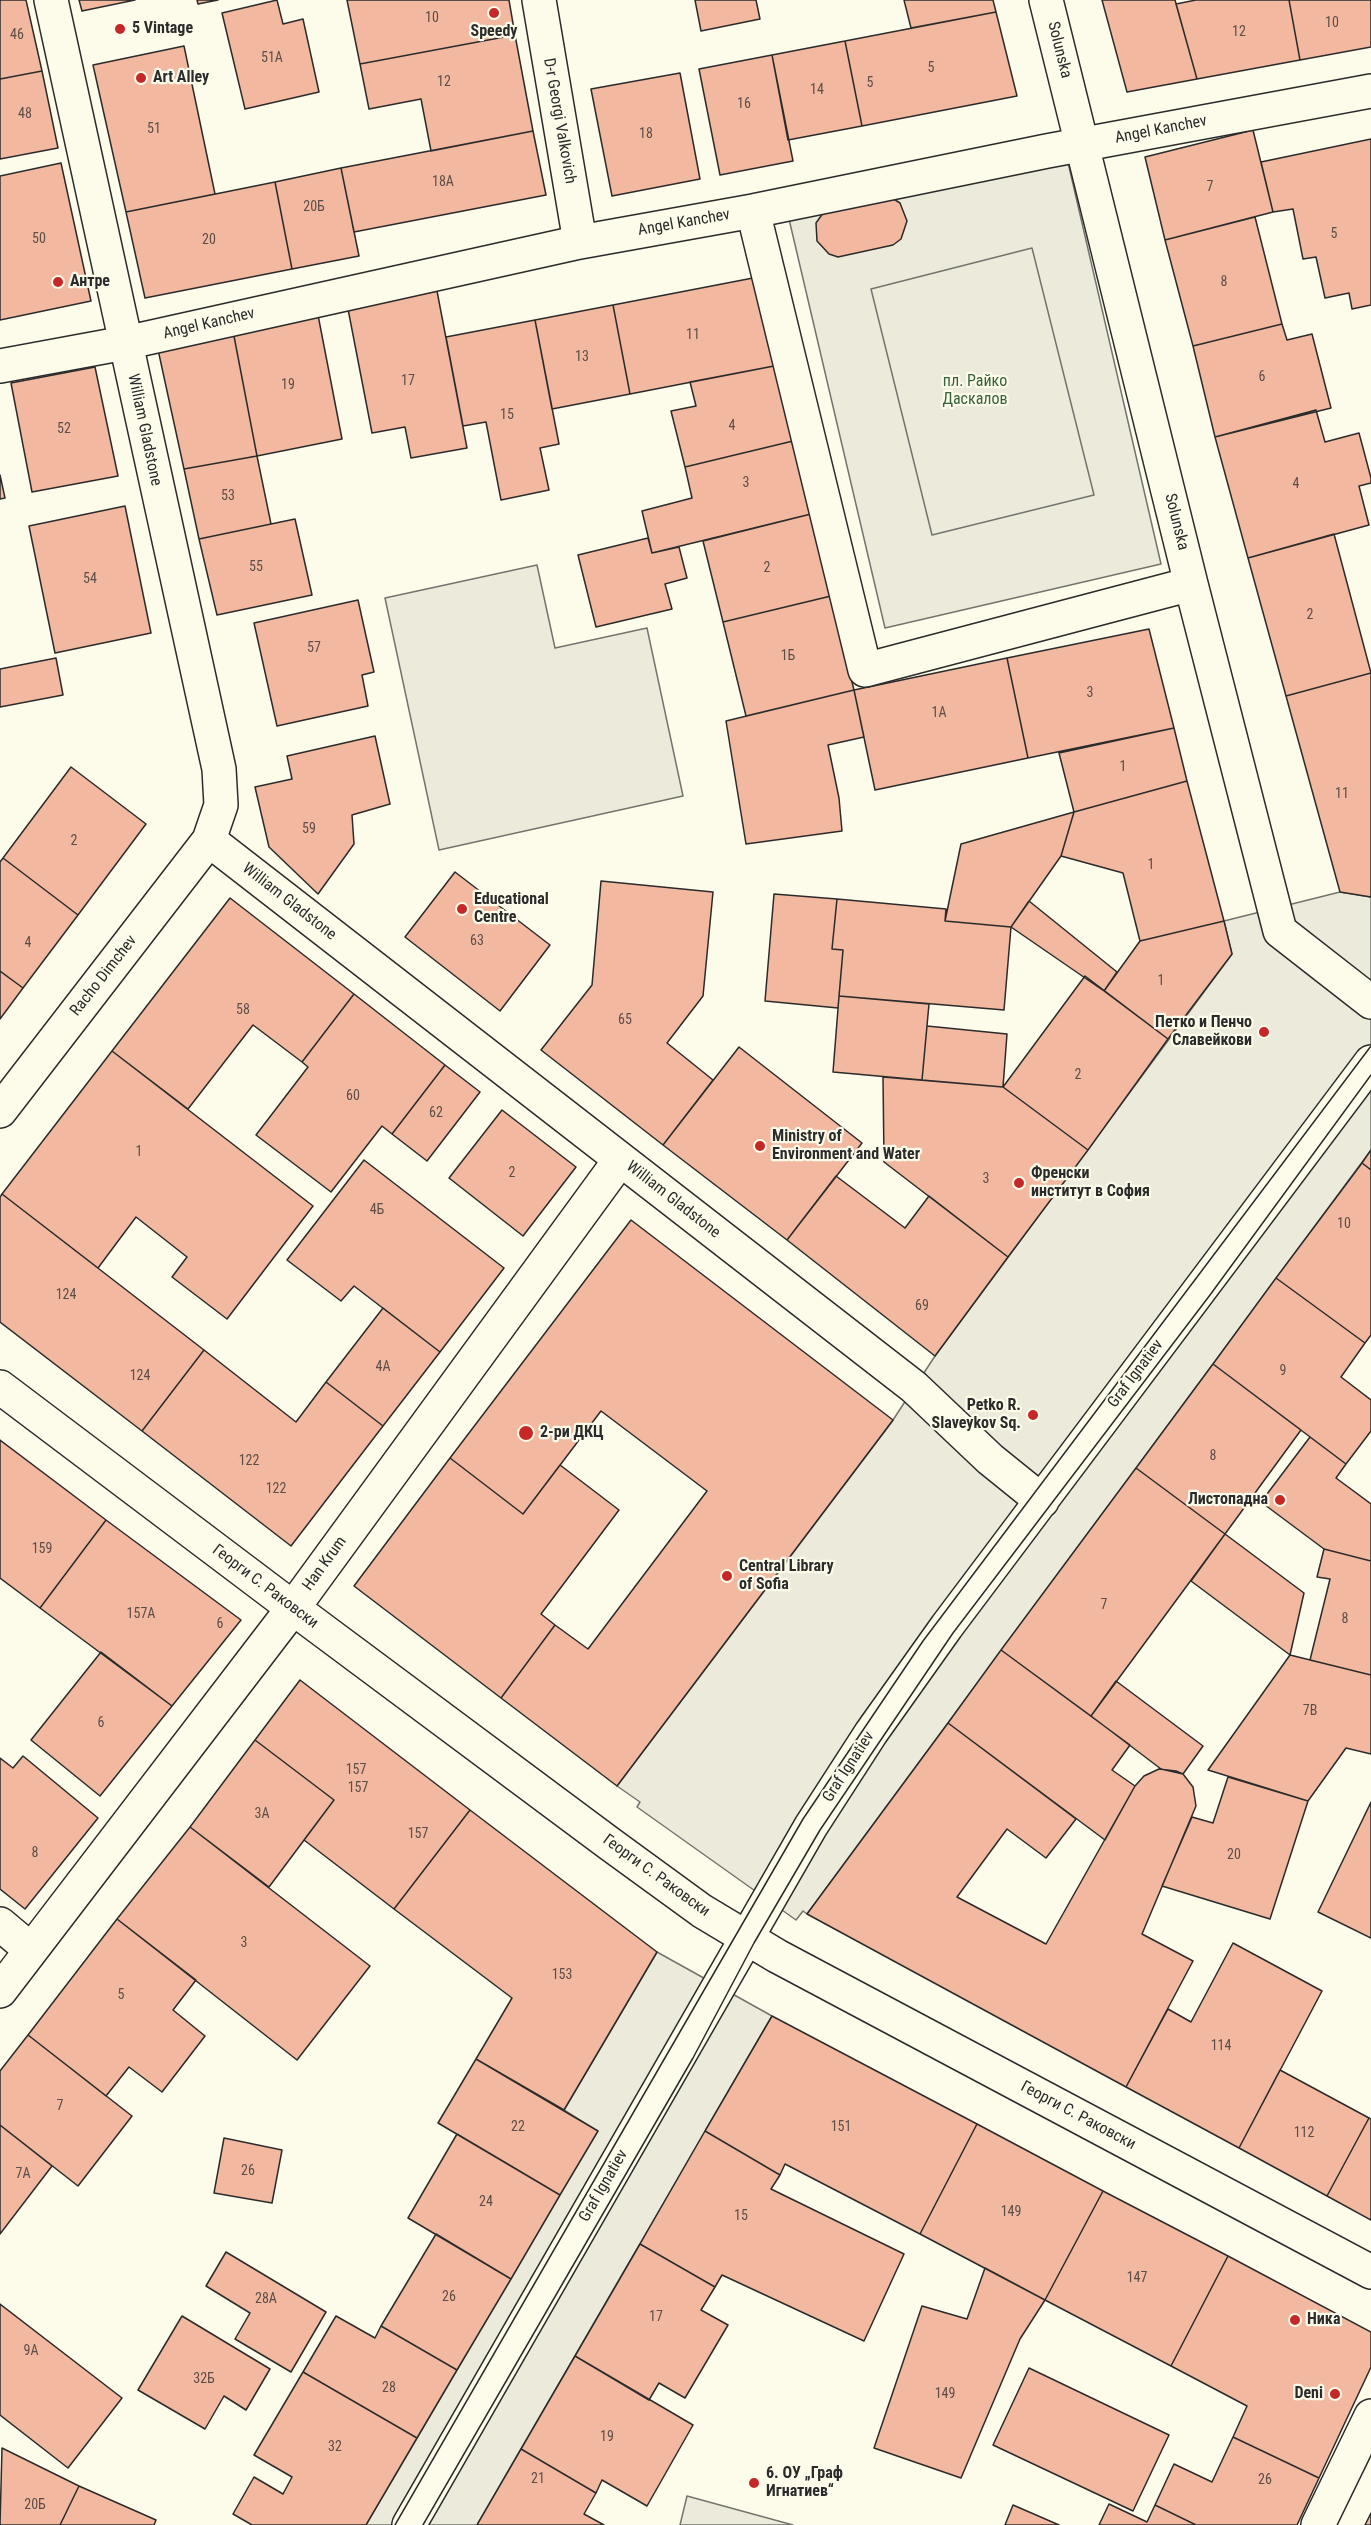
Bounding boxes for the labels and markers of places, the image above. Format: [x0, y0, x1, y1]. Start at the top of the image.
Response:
marker: Speedy [487, 6, 501, 20]
place label: 5 Vintage [132, 19, 193, 39]
marker: 5 Vintage [113, 22, 127, 36]
place label: Speedy [471, 22, 517, 42]
place label: Art Alley [153, 68, 209, 88]
marker: Art Alley [134, 71, 148, 85]
place label: Антре [70, 272, 110, 292]
marker: Антре [51, 275, 65, 289]
place label: Educational Centre [474, 890, 549, 928]
marker: Educational Centre [455, 902, 469, 916]
place label: Петко и Пенчо Славейкови [1155, 1013, 1252, 1051]
marker: Петко и Пенчо Славейкови [1257, 1025, 1271, 1039]
place label: Ministry of Environment and Water [772, 1127, 920, 1165]
marker: Ministry of Environment and Water [753, 1139, 767, 1153]
place label: Френски институт в София [1031, 1164, 1150, 1202]
marker: Френски институт в София [1012, 1176, 1026, 1190]
place label: Petko R. Slaveykov Sq. [932, 1396, 1021, 1434]
marker: Petko R. Slaveykov Sq. [1026, 1408, 1040, 1422]
place label: 2-ри ДКЦ [540, 1423, 604, 1443]
marker: 2-ри ДКЦ [517, 1424, 535, 1442]
place label: Листопадна [1188, 1490, 1268, 1510]
marker: Листопадна [1273, 1493, 1287, 1507]
place label: Central Library of Sofia [739, 1557, 834, 1595]
marker: Central Library of Sofia [720, 1569, 734, 1583]
place label: Ника [1307, 2310, 1340, 2330]
marker: Ника [1288, 2313, 1302, 2327]
place label: Deni [1294, 2384, 1323, 2404]
marker: Deni [1328, 2387, 1342, 2401]
place label: 6. ОУ „Граф Игнатиев“ [766, 2464, 843, 2502]
marker: 6. ОУ „Граф Игнатиев“ [747, 2476, 761, 2490]

